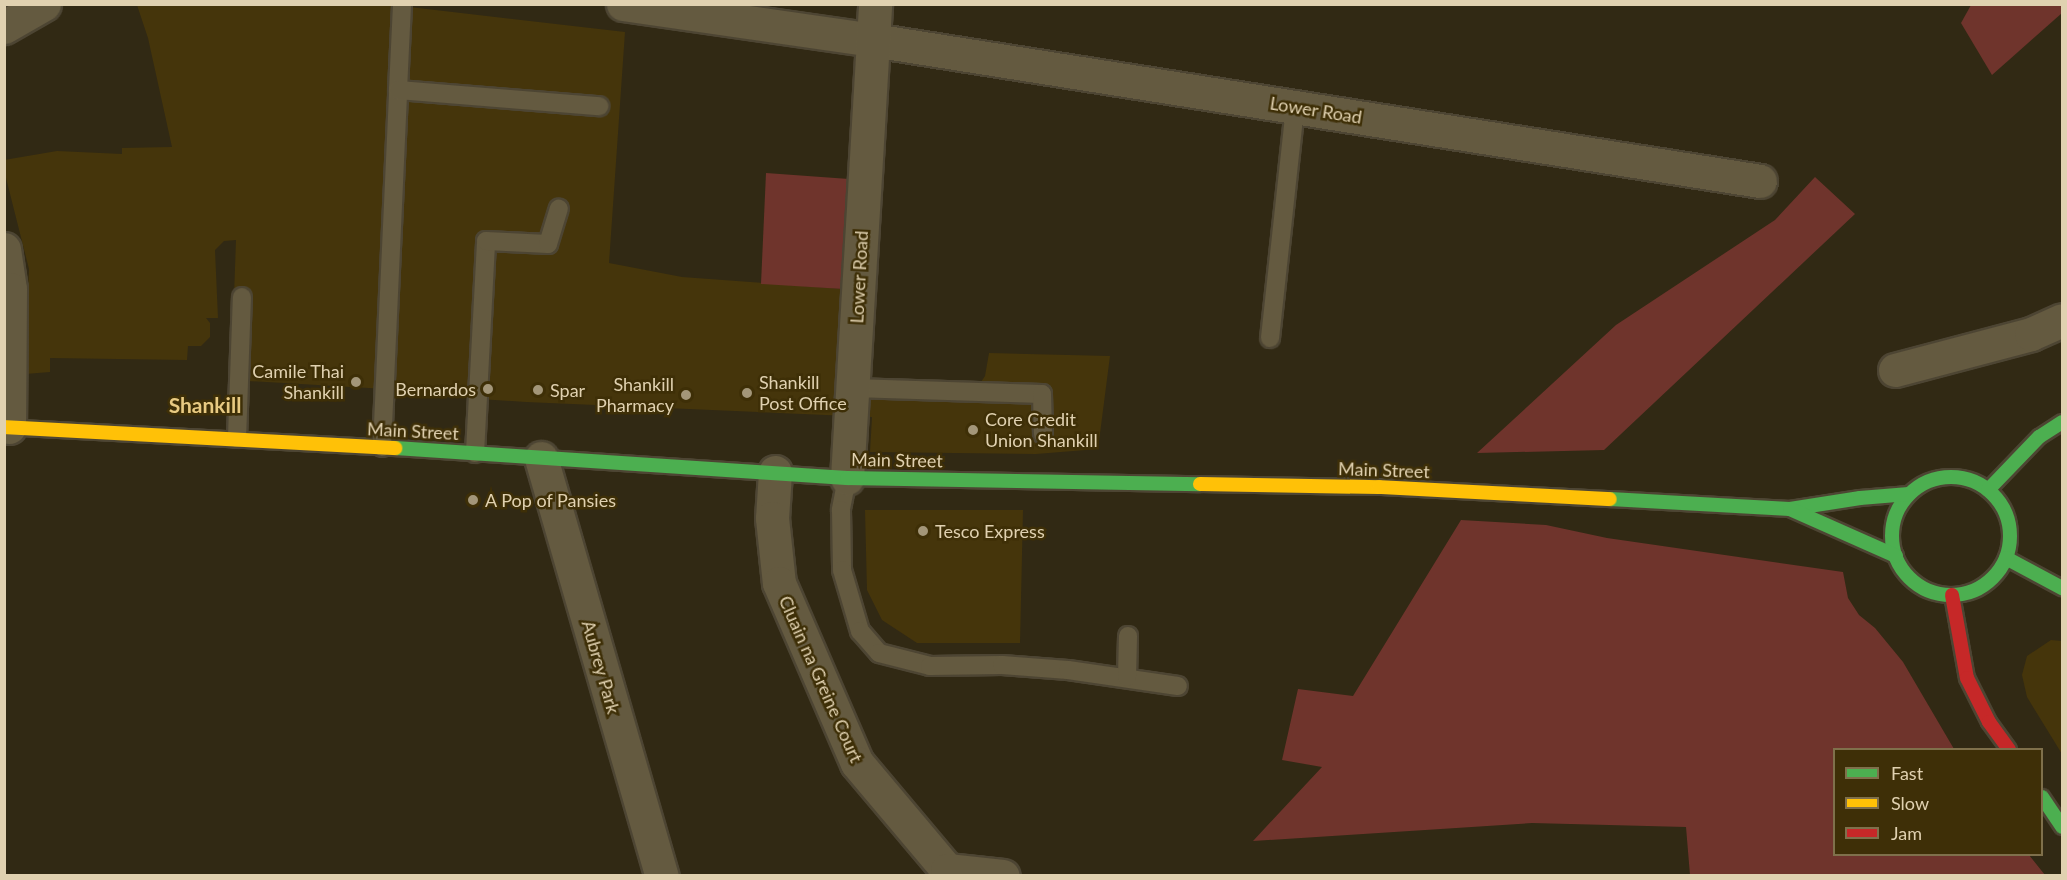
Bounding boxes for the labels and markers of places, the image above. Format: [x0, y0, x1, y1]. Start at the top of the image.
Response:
place label: Camile Thai Shankill [252, 361, 344, 404]
place label: Shankill Post Office [759, 372, 847, 415]
place label: Shankill Pharmacy [596, 374, 674, 416]
marker: Camile Thai Shankill [349, 375, 363, 389]
place label: Bernardos [395, 378, 476, 400]
place label: Spar [550, 379, 585, 401]
marker: Bernardos [481, 382, 495, 396]
marker: Spar [531, 383, 545, 397]
marker: Shankill Post Office [740, 386, 754, 400]
marker: Shankill Pharmacy [679, 388, 693, 402]
place label: Core Credit Union Shankill [985, 409, 1098, 452]
marker: Core Credit Union Shankill [966, 423, 980, 437]
place label: A Pop of Pansies [485, 489, 617, 511]
marker: A Pop of Pansies [466, 493, 480, 507]
place label: Tesco Express [935, 520, 1045, 542]
marker: Tesco Express [916, 524, 930, 538]

